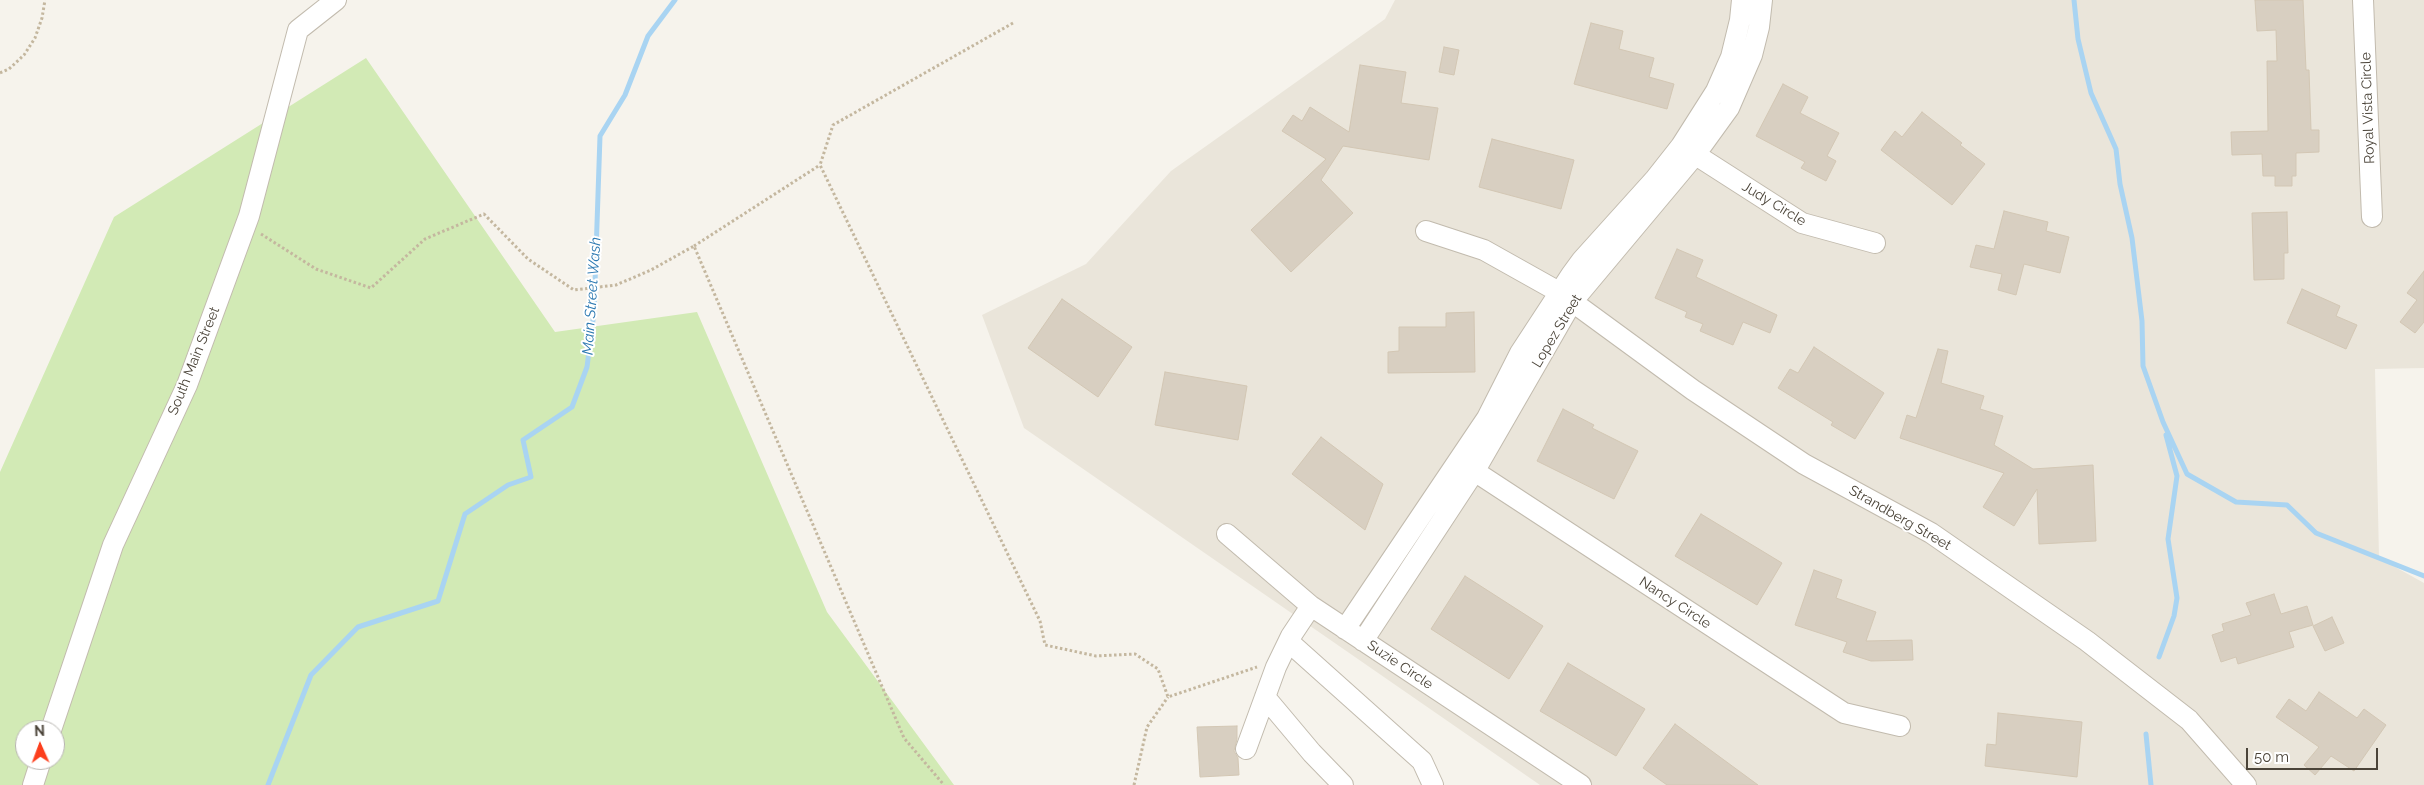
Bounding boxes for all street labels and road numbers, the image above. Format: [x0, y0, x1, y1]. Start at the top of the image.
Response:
street label: Royal Vista Circle [2358, 52, 2378, 164]
street label: Judy Circle [1739, 178, 1809, 230]
street label: Lopez Street [1529, 291, 1585, 371]
street label: South Main Street [165, 305, 223, 417]
street label: Strandberg Street [1846, 482, 1954, 554]
street label: Nancy Circle [1636, 574, 1714, 632]
street label: Suzie Circle [1364, 637, 1436, 693]

